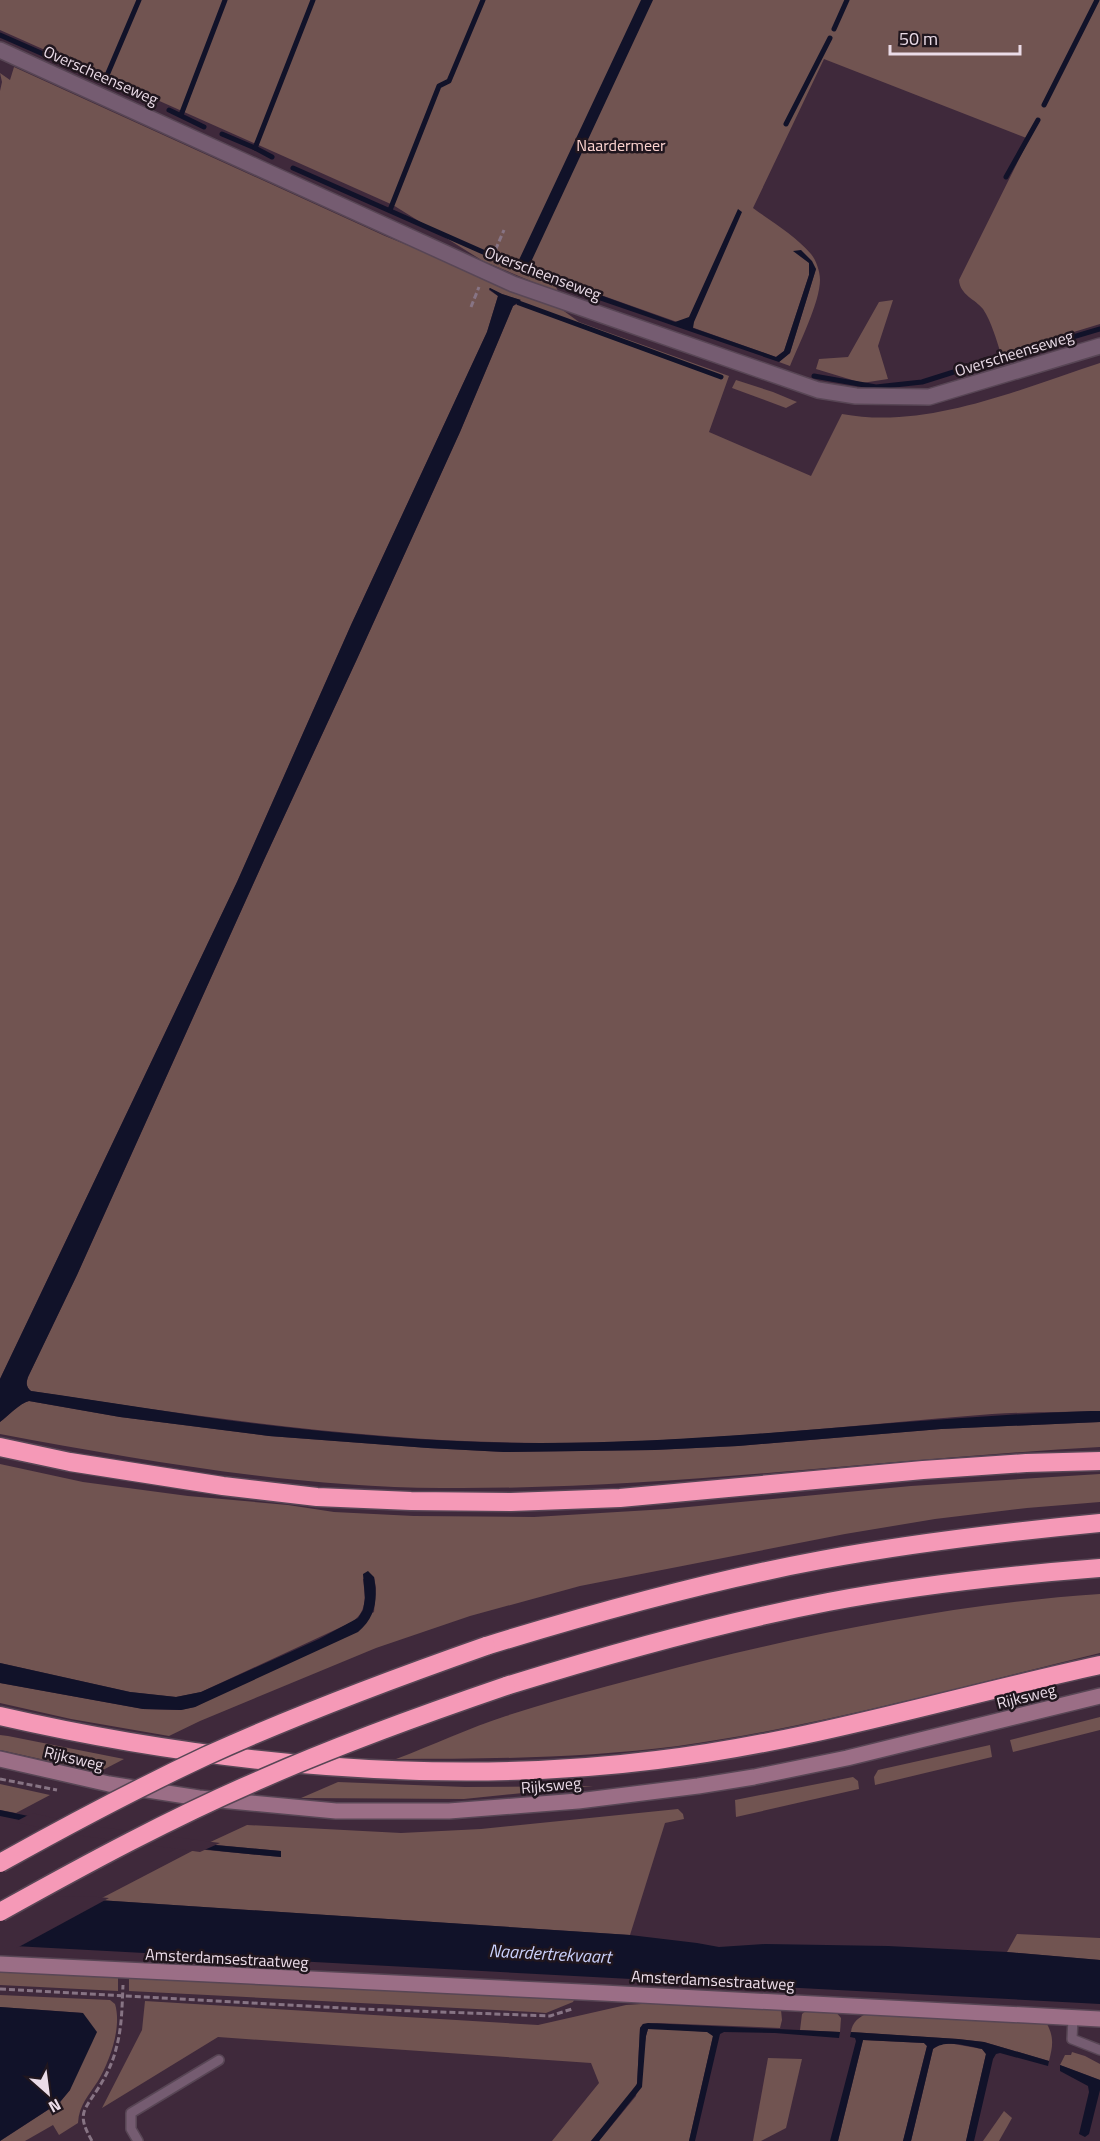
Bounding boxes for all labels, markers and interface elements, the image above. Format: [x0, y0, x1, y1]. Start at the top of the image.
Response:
scale bar [890, 18, 1020, 56]
text: 50 m [899, 25, 938, 52]
street label: Overscheenseweg [40, 39, 162, 111]
park label: Naardermeer [576, 133, 666, 157]
street label: Overscheenseweg [481, 240, 605, 306]
street label: Overscheenseweg [952, 323, 1076, 383]
street label: Rijksweg [994, 1677, 1058, 1715]
street label: Rijksweg [42, 1740, 106, 1776]
street label: Rijksweg [520, 1770, 582, 1800]
water label: Naardertrekvaart [488, 1937, 614, 1970]
street label: Amsterdamsestraatweg [145, 1942, 309, 1974]
street label: Amsterdamsestraatweg [631, 1964, 795, 1996]
north arrow [18, 2063, 78, 2123]
text: N [45, 2093, 66, 2119]

